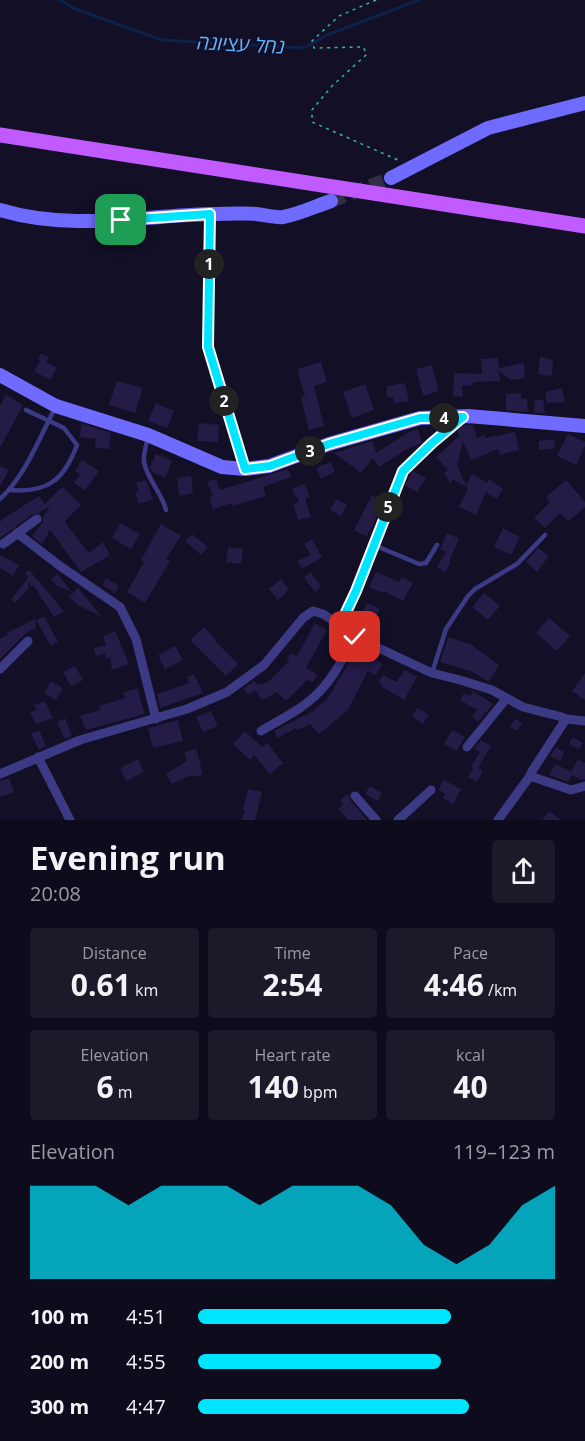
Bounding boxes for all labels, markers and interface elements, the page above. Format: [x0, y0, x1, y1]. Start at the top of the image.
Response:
water label: נחל עציונה [196, 28, 286, 60]
pin [95, 194, 146, 245]
icon: arrive [104, 203, 137, 236]
pin: 1 [194, 249, 224, 279]
text: 1 [204, 253, 214, 275]
pin: 2 [209, 386, 239, 416]
text: 2 [219, 390, 229, 412]
pin: 4 [429, 403, 459, 433]
text: 4 [439, 407, 449, 429]
pin: 3 [295, 436, 325, 466]
text: 3 [305, 440, 315, 462]
pin: 5 [373, 492, 403, 522]
text: 5 [383, 496, 393, 518]
pin [329, 611, 380, 662]
icon: check [338, 620, 371, 653]
text: Evening run [30, 835, 226, 880]
button: share [492, 840, 555, 903]
text: 20:08 [30, 880, 81, 907]
text: Distance [82, 942, 147, 964]
text: Time [274, 942, 311, 964]
text: Pace [453, 942, 488, 964]
text: 0.61 [71, 964, 131, 1005]
text: 2:54 [262, 964, 323, 1005]
text: 4:46 [424, 964, 484, 1005]
text: km [131, 979, 158, 1001]
text: /km [484, 979, 517, 1001]
text: Elevation [81, 1044, 148, 1066]
text: Heart rate [254, 1044, 331, 1066]
text: kcal [456, 1044, 485, 1066]
text: 6 [96, 1066, 114, 1107]
text: 140 [247, 1066, 299, 1107]
text: 40 [453, 1066, 488, 1107]
text: m [114, 1081, 133, 1103]
text: bpm [299, 1081, 338, 1103]
text: Elevation [30, 1138, 115, 1165]
text: 119–123 m [453, 1138, 555, 1165]
text: 100 m [30, 1303, 89, 1330]
text: 4:51 [126, 1303, 166, 1330]
text: 200 m [30, 1348, 89, 1375]
text: 4:55 [126, 1348, 166, 1375]
text: 300 m [30, 1393, 89, 1420]
text: 4:47 [126, 1393, 166, 1420]

